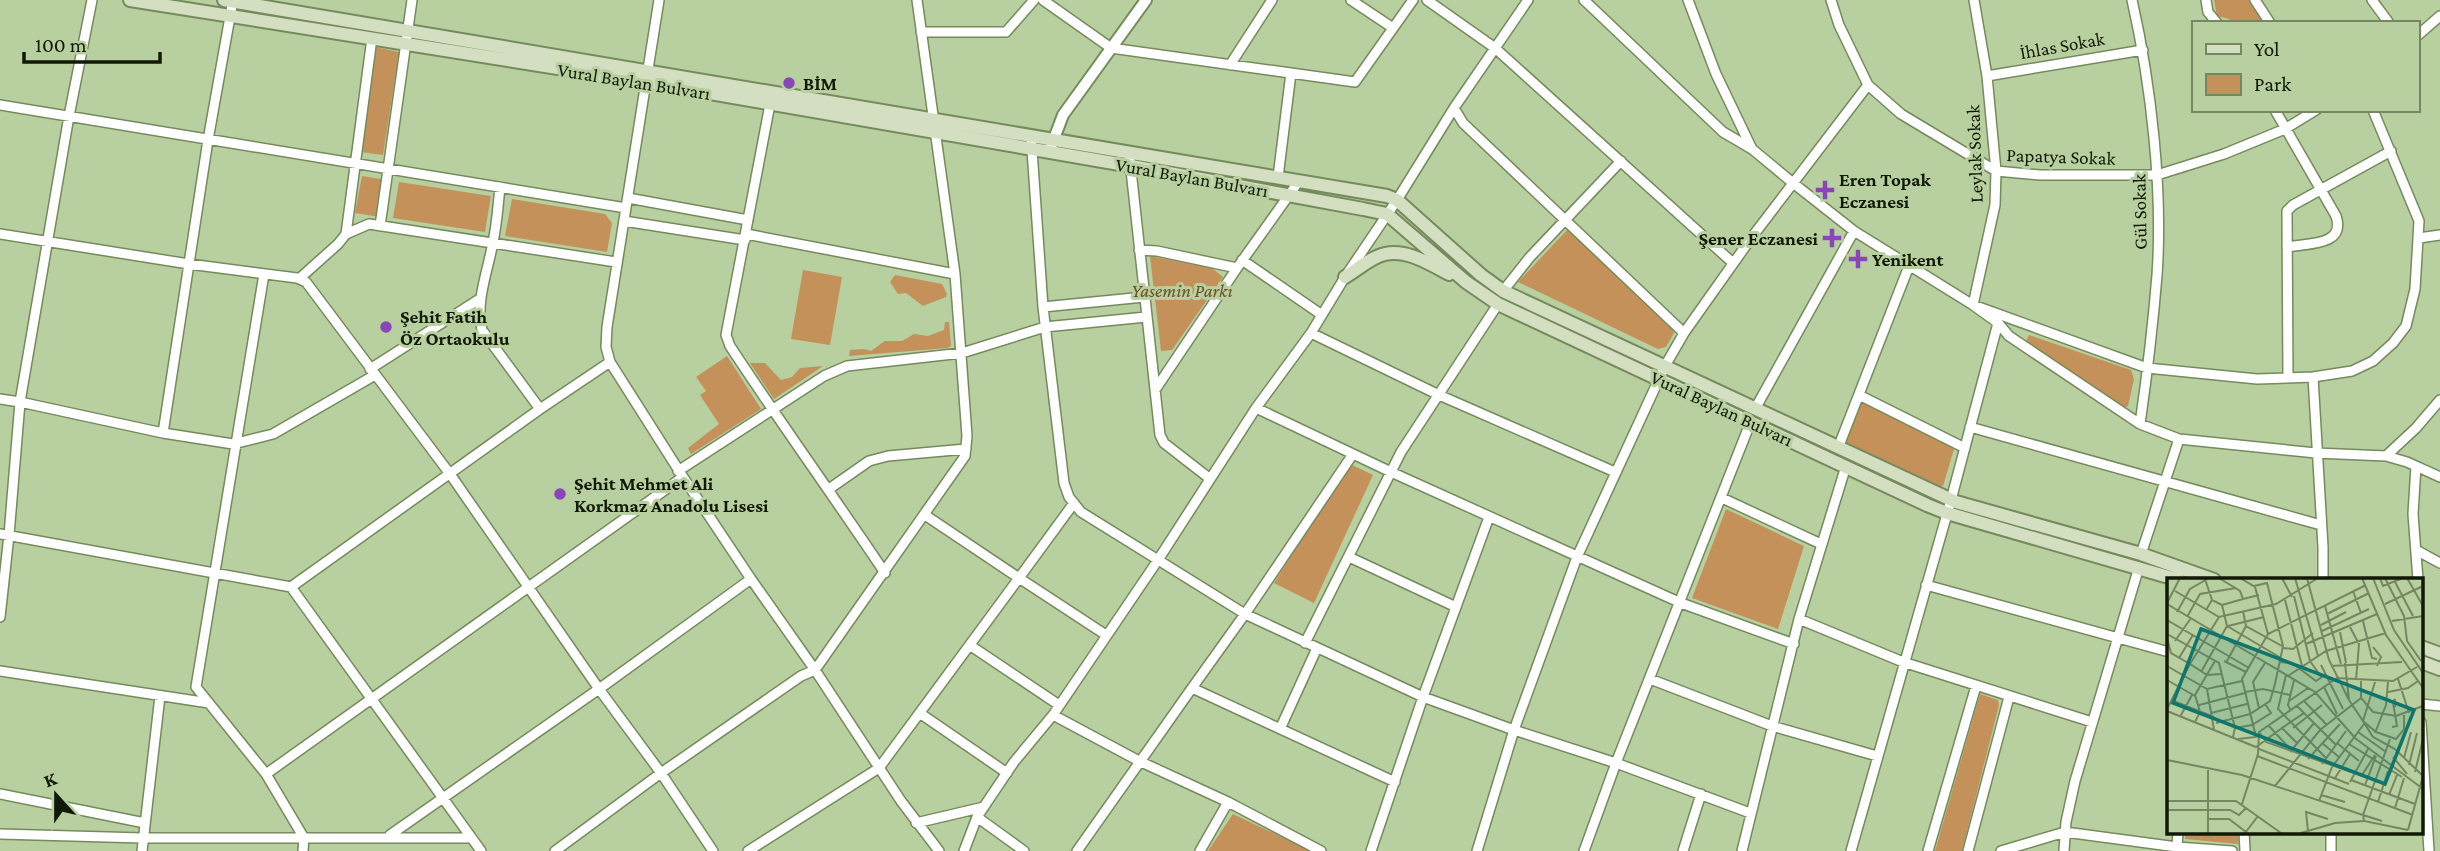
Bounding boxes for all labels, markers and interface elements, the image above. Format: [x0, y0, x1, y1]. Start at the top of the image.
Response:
scale bar [24, 21, 161, 65]
legend [2192, 21, 2419, 112]
street label: İhlas Sokak [2018, 28, 2107, 63]
text: 100 m [35, 33, 87, 57]
text: Yol [2254, 37, 2280, 61]
street label: Vural Baylan Bulvarı [556, 59, 712, 104]
text: Park [2254, 72, 2291, 96]
place label: BİM [803, 73, 837, 94]
marker: BİM [781, 75, 797, 91]
street label: Leylak Sokak [1962, 104, 1987, 203]
street label: Papatya Sokak [2006, 144, 2117, 169]
street label: Vural Baylan Bulvarı [1114, 154, 1270, 201]
place label: Eren Topak Eczanesi [1839, 169, 1932, 212]
street label: Gül Sokak [2128, 173, 2151, 250]
marker: Eren Topak Eczanesi [1817, 182, 1833, 198]
place label: Şener Eczanesi [1698, 228, 1818, 249]
marker: Şener Eczanesi [1824, 230, 1840, 246]
place label: Yenikent [1872, 249, 1943, 270]
marker: Yenikent [1850, 251, 1866, 267]
park label: Yasemin Parkı [1131, 280, 1233, 301]
place label: Şehit Fatih Öz Ortaokulu [400, 306, 510, 349]
marker: Şehit Fatih Öz Ortaokulu [378, 319, 394, 335]
street label: Vural Baylan Bulvarı [1647, 366, 1796, 451]
place label: Şehit Mehmet Ali Korkmaz Anadolu Lisesi [574, 473, 769, 516]
marker: Şehit Mehmet Ali Korkmaz Anadolu Lisesi [552, 486, 568, 502]
inset map [2167, 578, 2422, 834]
north arrow [21, 760, 91, 830]
text: K [41, 767, 60, 792]

